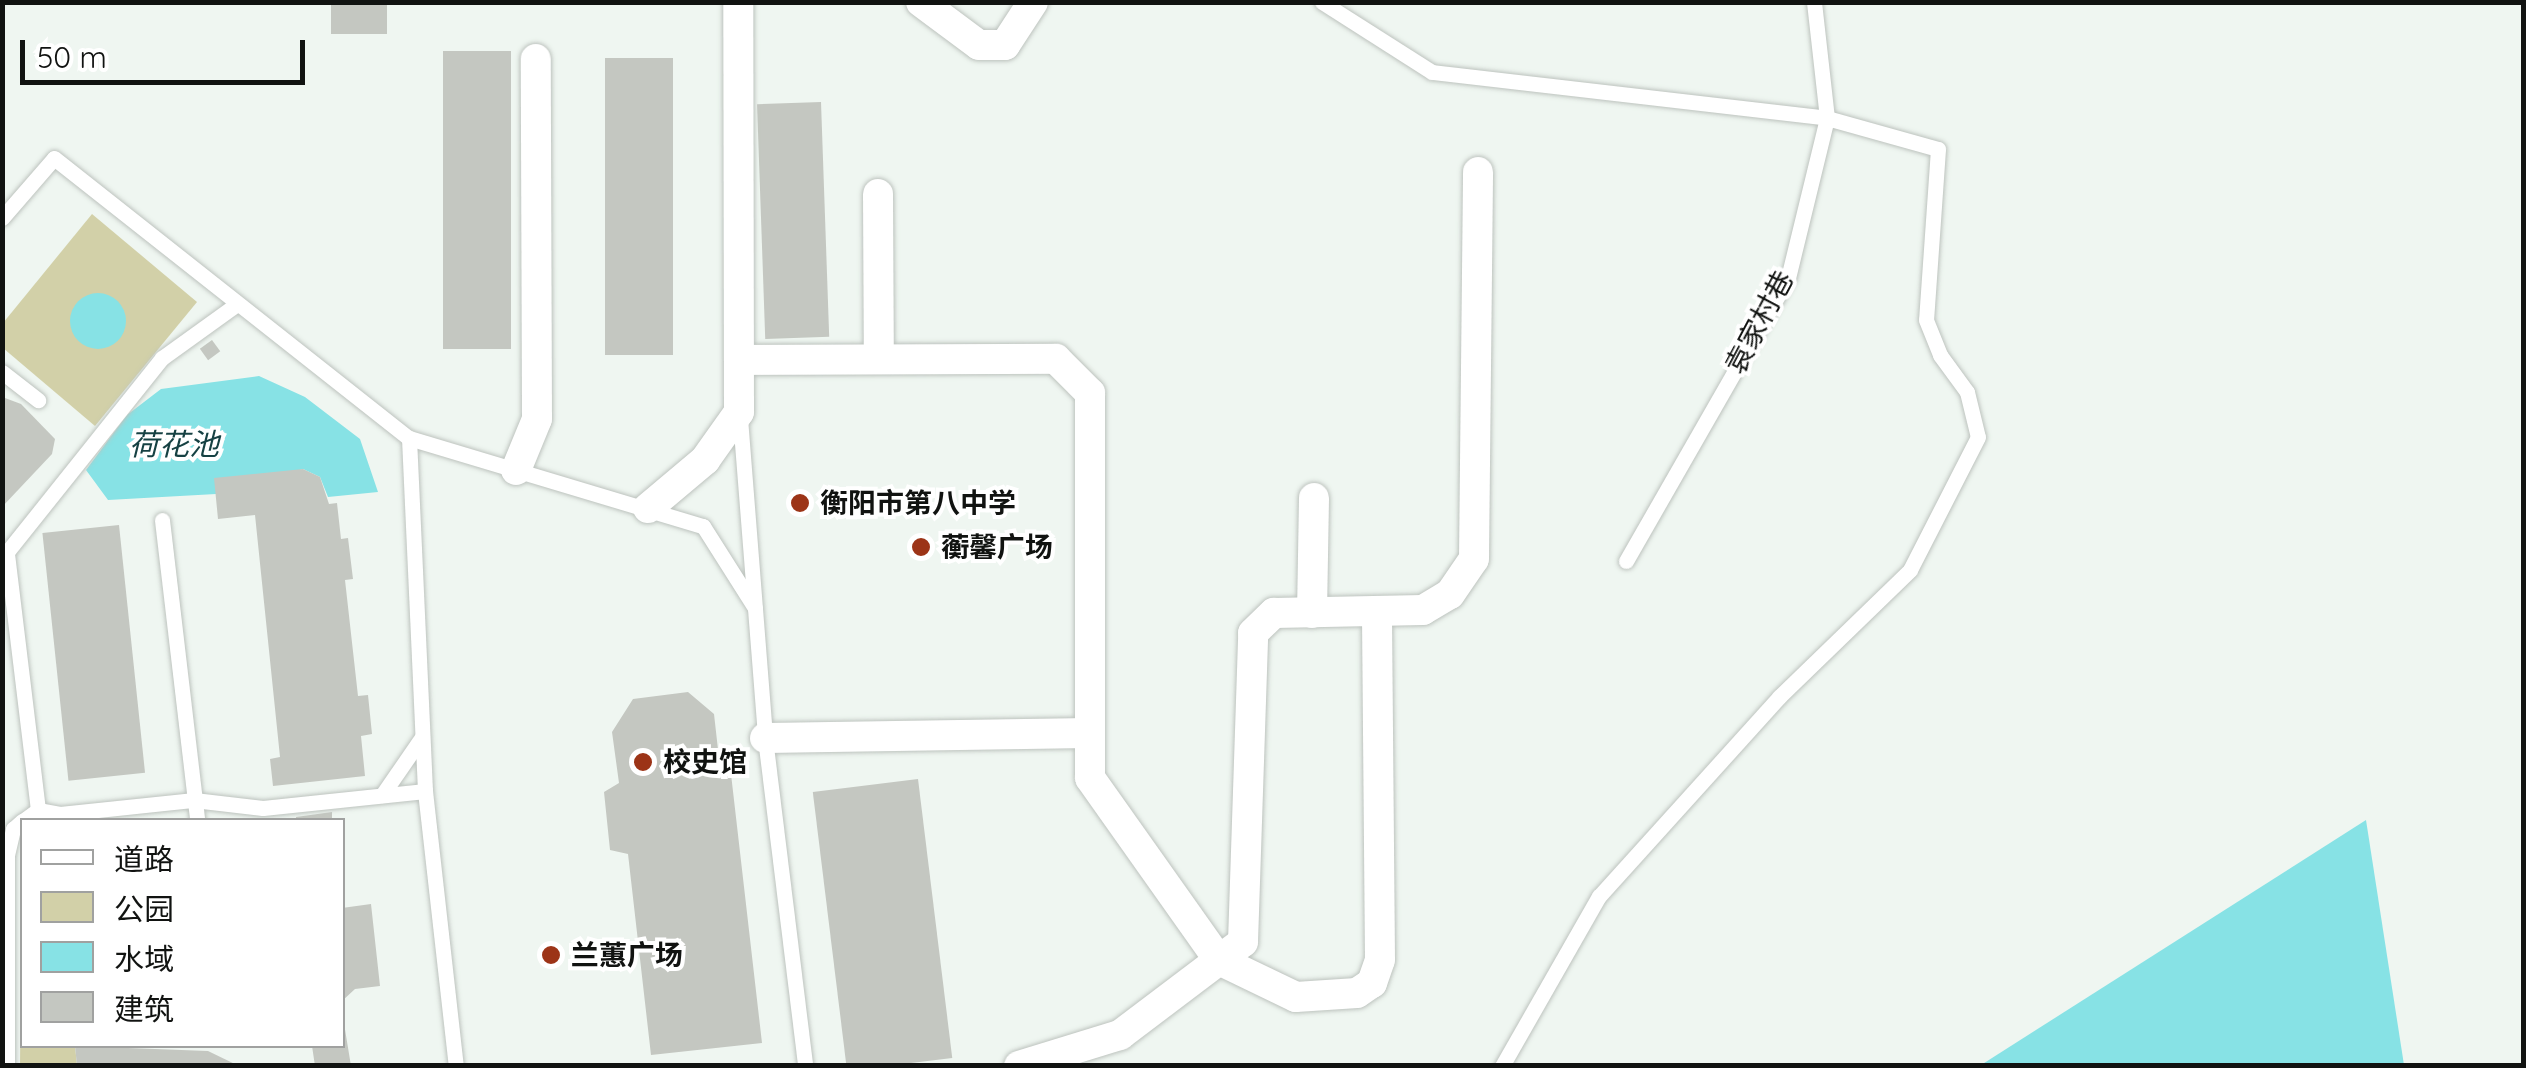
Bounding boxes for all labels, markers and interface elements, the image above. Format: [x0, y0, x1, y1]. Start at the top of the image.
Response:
scale bar [25, 20, 310, 82]
text: 50 m [37, 38, 107, 76]
street label: 袁家村巷 [1718, 265, 1800, 379]
water label: 荷花池 [129, 426, 219, 462]
place label: 衡阳市第八中学 [820, 486, 1016, 520]
marker: 衡阳市第八中学 [789, 492, 811, 514]
place label: 蘅馨广场 [941, 530, 1053, 564]
marker: 蘅馨广场 [910, 536, 932, 558]
place label: 校史馆 [663, 745, 747, 779]
marker: 校史馆 [632, 751, 654, 773]
legend [20, 818, 345, 1048]
text: 道路 [114, 840, 174, 878]
text: 公园 [114, 890, 174, 928]
place label: 兰蕙广场 [571, 938, 683, 972]
text: 水域 [114, 940, 174, 978]
marker: 兰蕙广场 [540, 944, 562, 966]
text: 建筑 [114, 990, 174, 1028]

